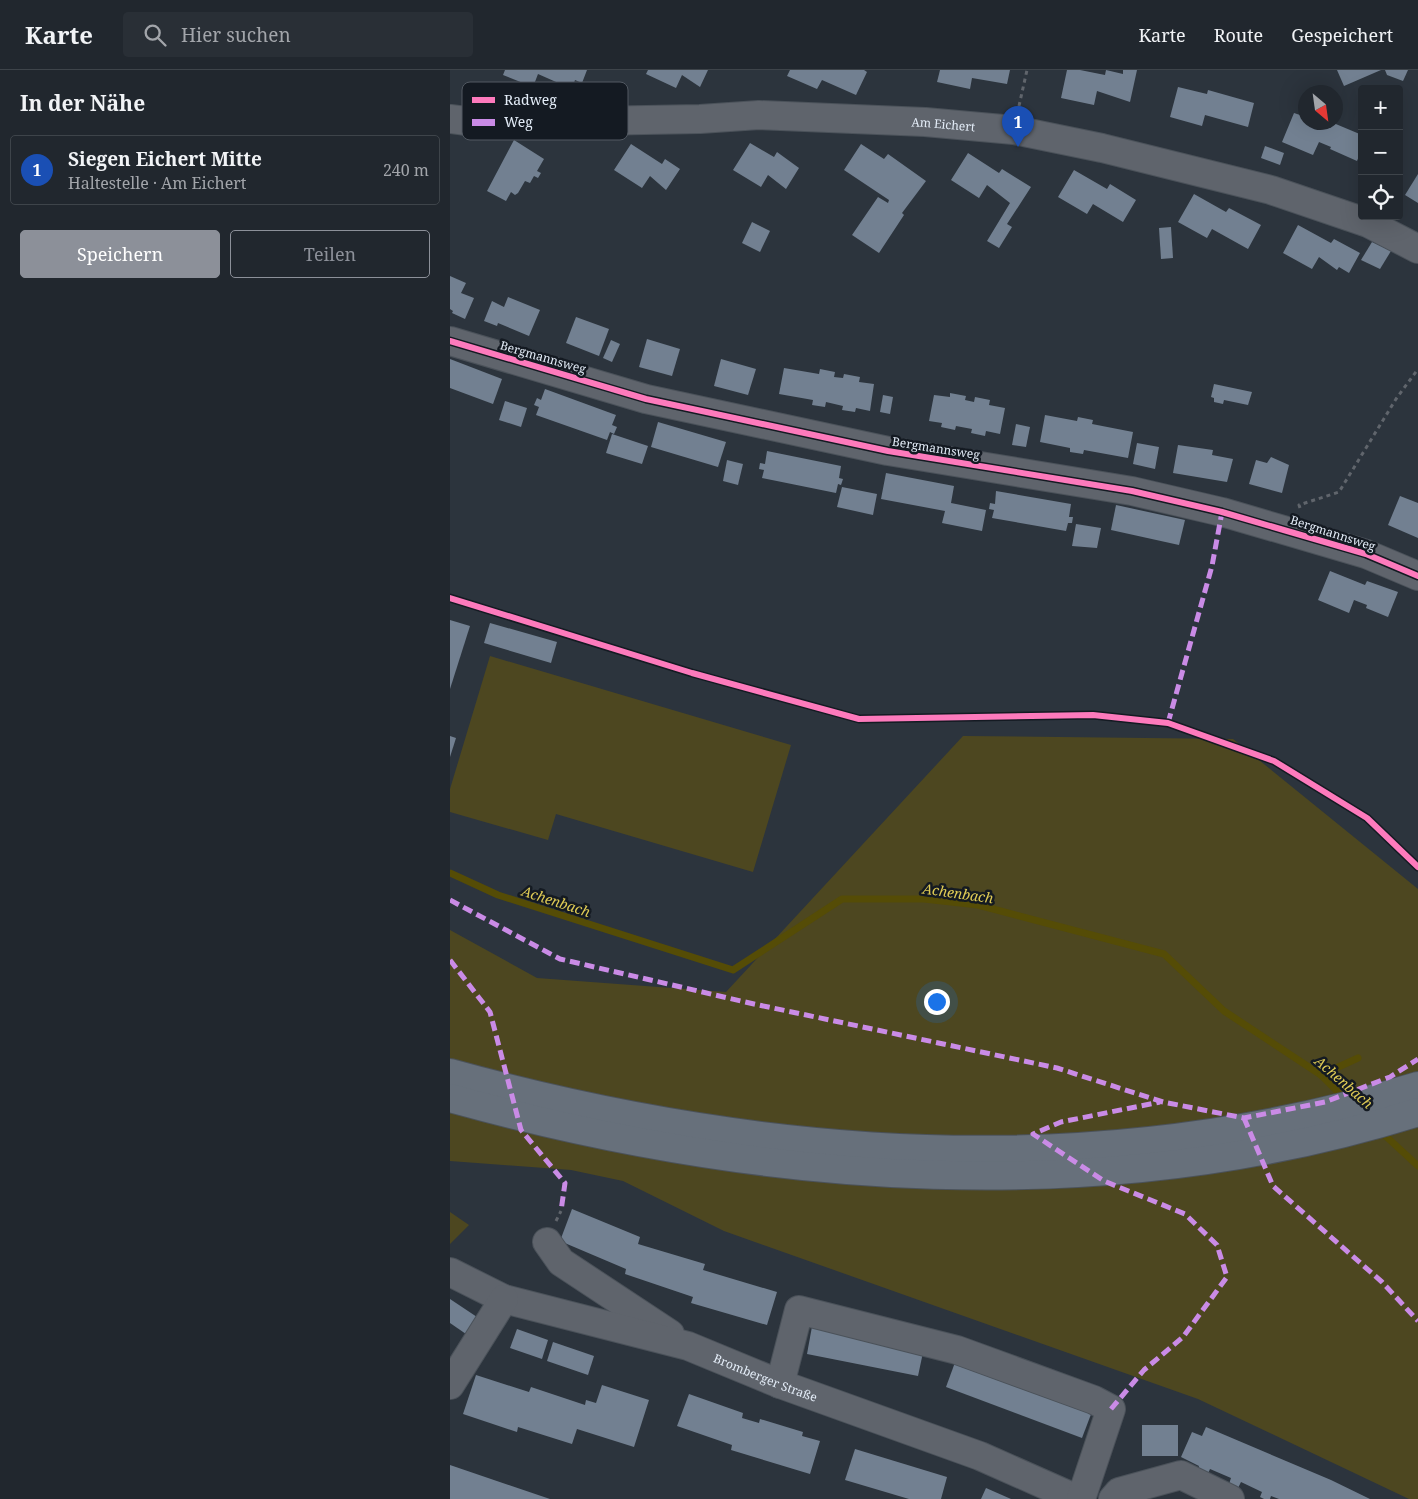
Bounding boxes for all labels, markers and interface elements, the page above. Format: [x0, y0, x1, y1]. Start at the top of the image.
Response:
search box [123, 12, 473, 57]
text: Karte [25, 18, 93, 51]
icon: search [141, 21, 169, 49]
text: Hier suchen [181, 22, 291, 48]
text: Karte [1138, 23, 1186, 47]
text: Route [1214, 23, 1263, 47]
text: Gespeichert [1291, 23, 1393, 47]
legend [462, 82, 628, 140]
north arrow [1298, 85, 1343, 130]
map controls [1358, 85, 1403, 220]
button: + [1358, 85, 1403, 130]
text: In der Nähe [20, 89, 145, 117]
text: Radweg [504, 90, 557, 109]
pin: 1 [1002, 106, 1034, 147]
text: Weg [504, 112, 533, 131]
street label: Am Eichert [911, 113, 976, 135]
button: − [1358, 130, 1403, 175]
text: Siegen Eichert Mitte [68, 146, 262, 172]
text: 1 [32, 159, 42, 181]
text: 240 m [383, 159, 429, 181]
text: Haltestelle · Am Eichert [68, 172, 246, 194]
button: locate [1358, 175, 1403, 220]
button: Speichern [20, 230, 220, 278]
button: Teilen [230, 230, 430, 278]
street label: Bergmannsweg [498, 337, 588, 378]
street label: Bergmannsweg [891, 433, 982, 463]
street label: Bergmannsweg [1288, 511, 1378, 555]
water label: Achenbach [920, 878, 995, 907]
water label: Achenbach [518, 881, 593, 921]
your location [924, 989, 950, 1015]
water label: Achenbach [1310, 1051, 1378, 1113]
street label: Bromberger Straße [711, 1349, 820, 1405]

